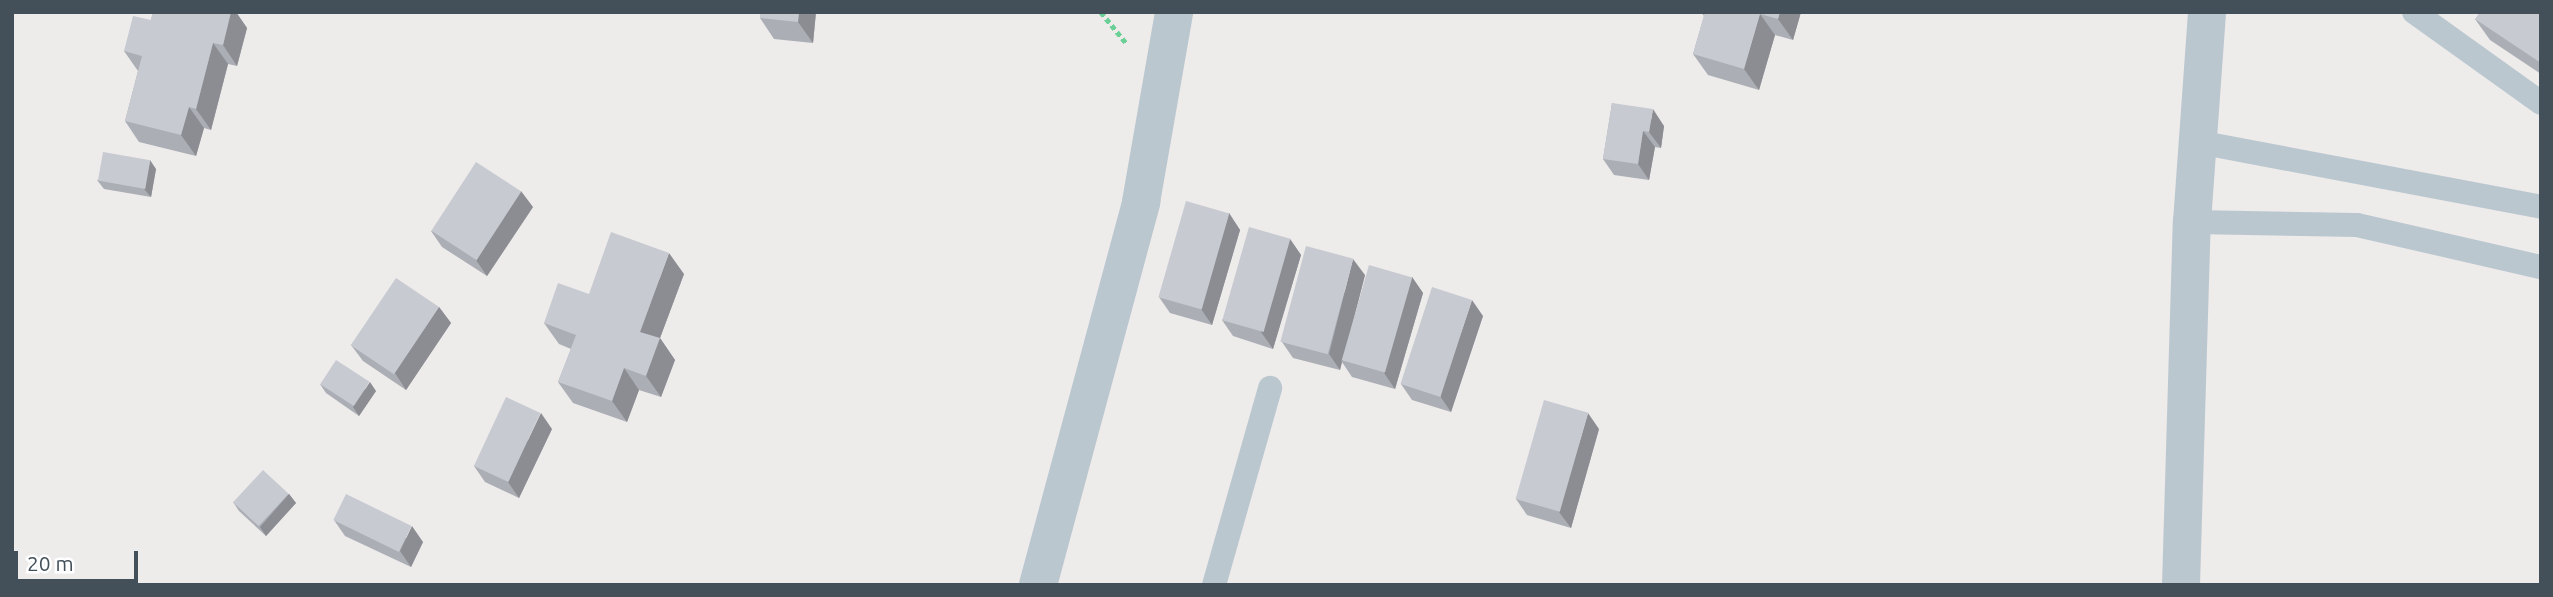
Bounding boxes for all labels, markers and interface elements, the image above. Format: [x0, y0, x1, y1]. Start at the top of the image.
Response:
scale bar [18, 538, 142, 582]
text: 20 m [27, 551, 74, 575]

